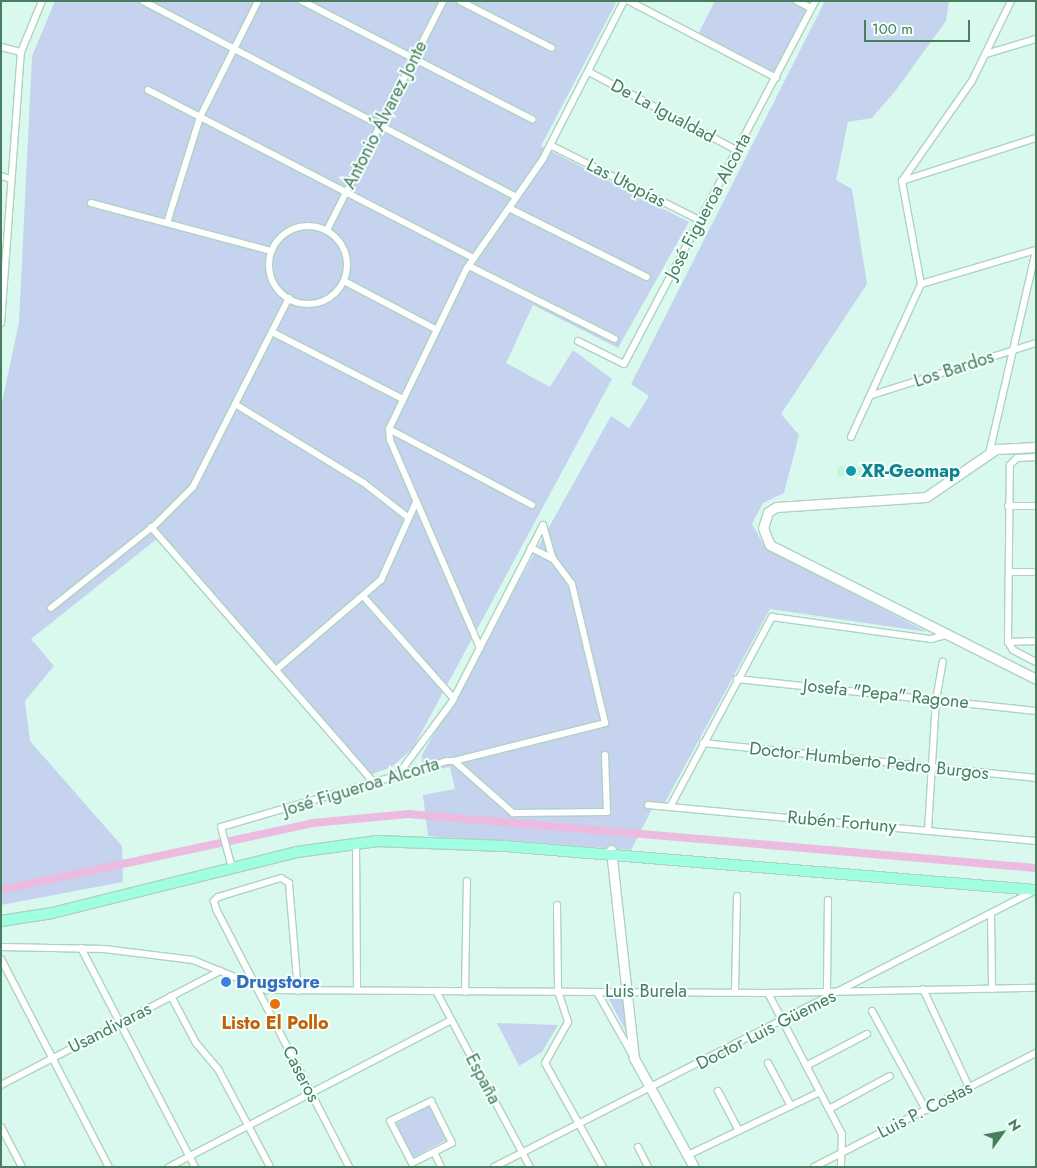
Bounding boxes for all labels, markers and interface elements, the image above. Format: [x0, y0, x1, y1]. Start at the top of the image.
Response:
scale bar [867, 10, 973, 42]
text: 100 m [872, 18, 913, 40]
street label: Antonio Álvarez Jonte [338, 37, 432, 193]
street label: De La Igualdad [607, 74, 719, 148]
street label: José Figueroa Alcorta [660, 129, 756, 283]
street label: Las Utopías [583, 154, 669, 212]
street label: Los Bardos [911, 346, 997, 392]
place label: XR-Geomap [861, 460, 960, 482]
marker: XR-Geomap [845, 465, 857, 477]
street label: Josefa "Pepa" Ragone [802, 675, 970, 713]
street label: Doctor Humberto Pedro Burgos [748, 738, 990, 784]
street label: José Figueroa Alcorta [280, 753, 442, 821]
street label: Rubén Fortuny [787, 806, 897, 838]
place label: Drugstore [236, 971, 320, 993]
marker: Drugstore [220, 976, 232, 988]
street label: Luis Burela [605, 980, 687, 1002]
street label: Doctor Luis Güemes [692, 985, 840, 1075]
street label: Usandivaras [65, 998, 155, 1058]
marker: Listo El Pollo [269, 998, 281, 1010]
place label: Listo El Pollo [221, 1012, 329, 1034]
street label: Caseros [278, 1042, 324, 1106]
street label: España [461, 1050, 505, 1108]
street label: Luis P. Costas [874, 1077, 976, 1143]
north arrow [977, 1108, 1027, 1158]
text: N [1003, 1115, 1026, 1135]

